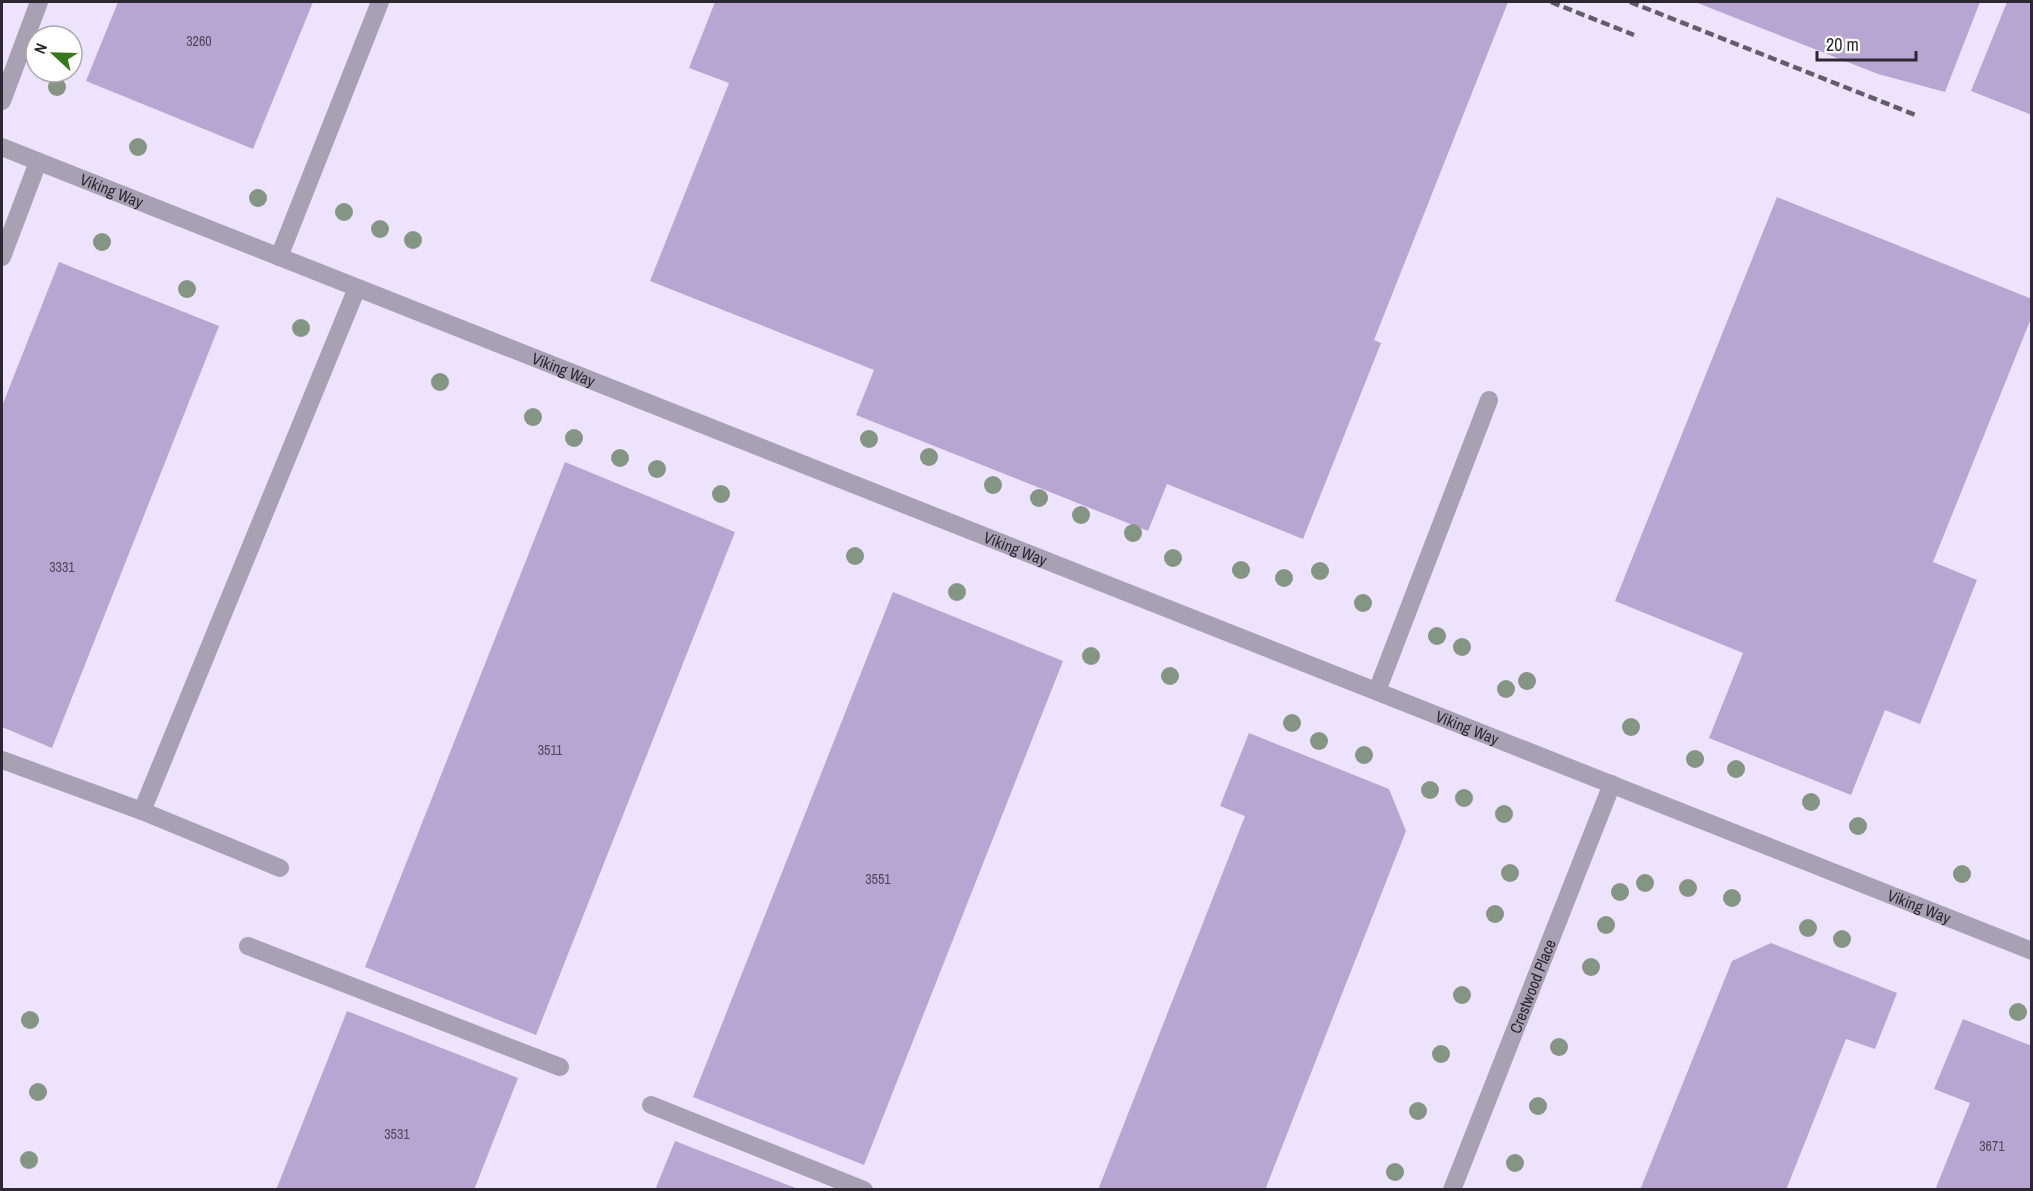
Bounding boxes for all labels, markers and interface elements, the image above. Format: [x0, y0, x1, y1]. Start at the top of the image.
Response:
north arrow [24, 24, 84, 84]
scale bar [1817, 24, 1916, 62]
house number: 3260 [186, 32, 212, 50]
text: 20 m [1826, 32, 1859, 57]
text: N [28, 40, 52, 57]
street label: Viking Way [77, 168, 147, 213]
street label: Viking Way [529, 347, 599, 392]
street label: Viking Way [980, 526, 1051, 571]
house number: 3331 [49, 558, 75, 576]
street label: Viking Way [1432, 705, 1503, 750]
house number: 3511 [538, 741, 563, 759]
house number: 3551 [865, 870, 891, 888]
street label: Viking Way [1884, 884, 1954, 929]
street label: Crestwood Place [1504, 936, 1561, 1036]
house number: 3531 [384, 1125, 410, 1143]
house number: 3671 [1979, 1137, 2005, 1155]

